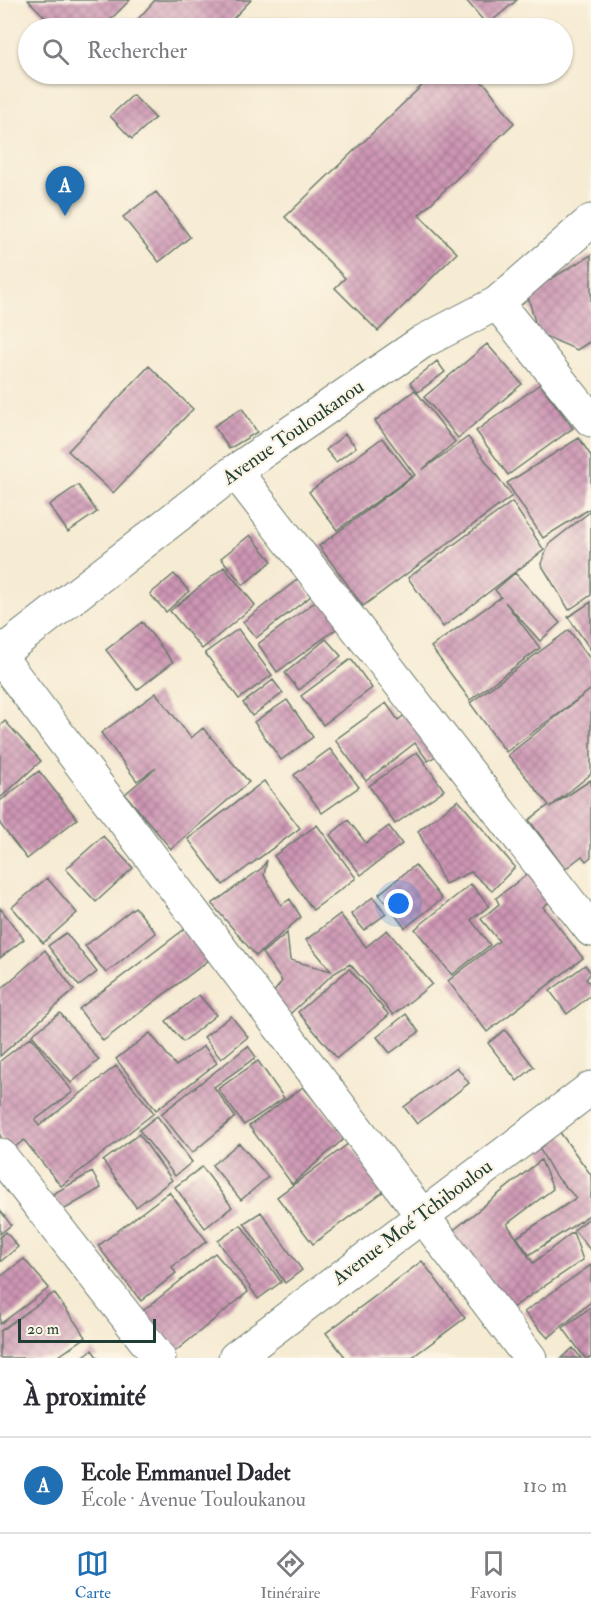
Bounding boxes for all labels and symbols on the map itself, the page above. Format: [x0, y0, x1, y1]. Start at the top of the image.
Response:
pin: A [46, 166, 84, 216]
street label: Avenue Touloukanou [217, 374, 369, 491]
your location [384, 889, 413, 918]
street label: Avenue Moé Tchiboulou [326, 1154, 497, 1291]
scale bar [18, 1316, 156, 1344]

